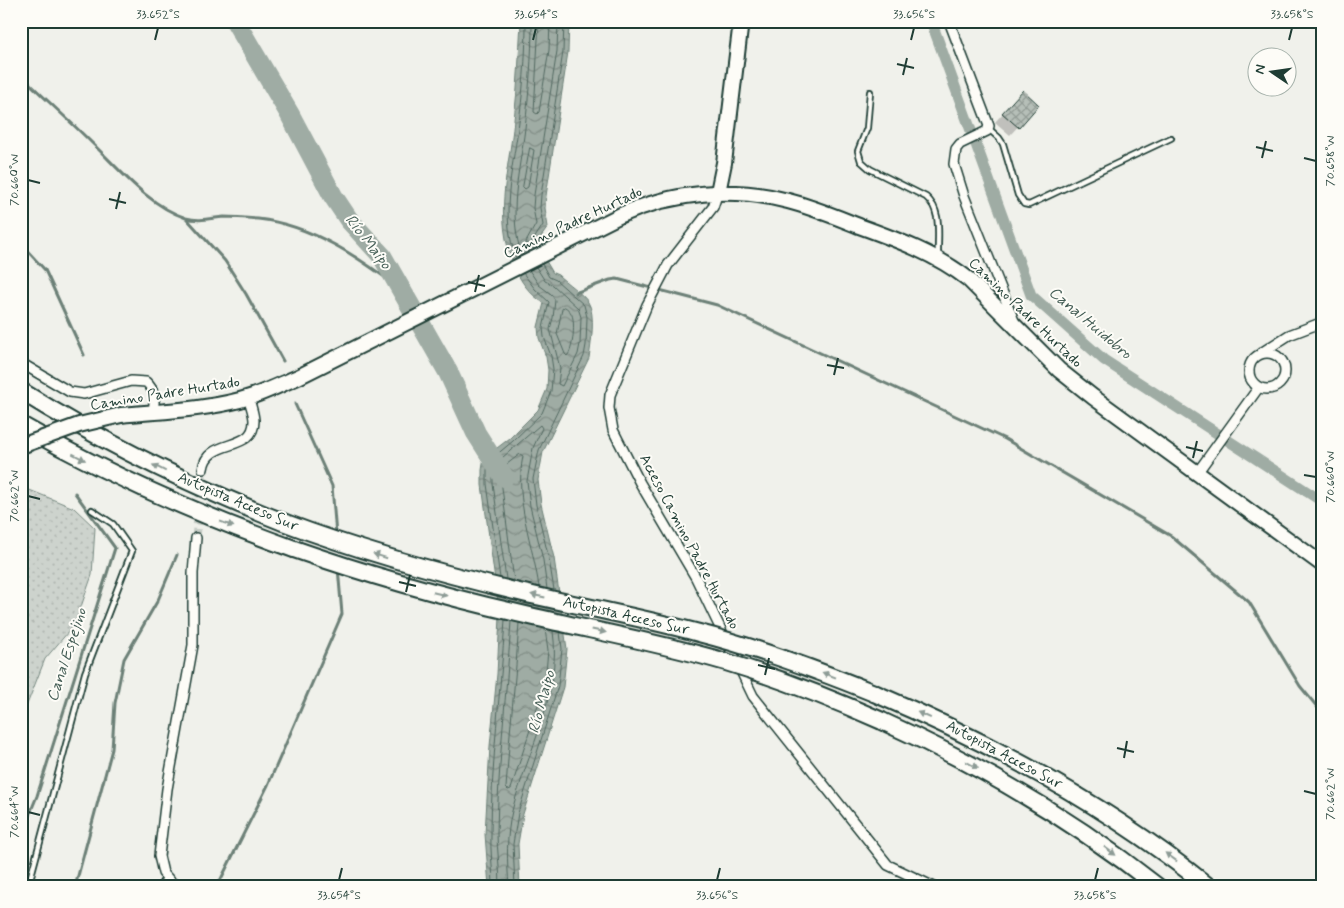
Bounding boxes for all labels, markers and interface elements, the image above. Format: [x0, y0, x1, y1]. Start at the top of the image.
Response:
text: 33.652°S [136, 7, 180, 23]
text: 33.654°S [514, 7, 558, 23]
text: 33.656°S [893, 7, 935, 23]
text: 33.658°S [1270, 7, 1314, 23]
north arrow [1246, 48, 1296, 98]
text: N [1250, 63, 1270, 76]
text: 70.658°W [1323, 135, 1339, 186]
text: 70.660°W [7, 154, 23, 206]
street label: Camino Padre Hurtado [500, 182, 646, 264]
water label: Río Maipo [340, 210, 397, 275]
street label: Camino Padre Hurtado [964, 253, 1086, 373]
water label: Canal Huidobro [1044, 282, 1137, 365]
street label: Camino Padre Hurtado [89, 372, 241, 416]
street label: Acceso Camino Padre Hurtado [634, 451, 744, 633]
text: 70.660°W [1323, 451, 1339, 503]
one-way arrow [72, 453, 86, 461]
one-way arrow [151, 463, 166, 472]
street label: Autopista Acceso Sur [175, 468, 301, 536]
text: 70.662°W [7, 470, 23, 522]
one-way arrow [220, 520, 235, 528]
one-way arrow [372, 551, 387, 559]
one-way arrow [433, 591, 448, 599]
one-way arrow [530, 592, 545, 600]
street label: Autopista Acceso Sur [561, 592, 691, 640]
water label: Canal Espejino [42, 605, 92, 704]
one-way arrow [591, 627, 606, 635]
water label: Río Maipo [524, 667, 561, 736]
one-way arrow [821, 671, 836, 679]
one-way arrow [917, 711, 931, 719]
street label: Autopista Acceso Sur [942, 716, 1066, 794]
one-way arrow [965, 761, 980, 769]
text: 70.662°W [1323, 768, 1339, 820]
text: 70.664°W [7, 786, 23, 838]
one-way arrow [1103, 846, 1117, 856]
one-way arrow [1164, 852, 1178, 862]
text: 33.654°S [317, 888, 361, 904]
text: 33.656°S [696, 888, 738, 904]
text: 33.658°S [1073, 888, 1117, 904]

